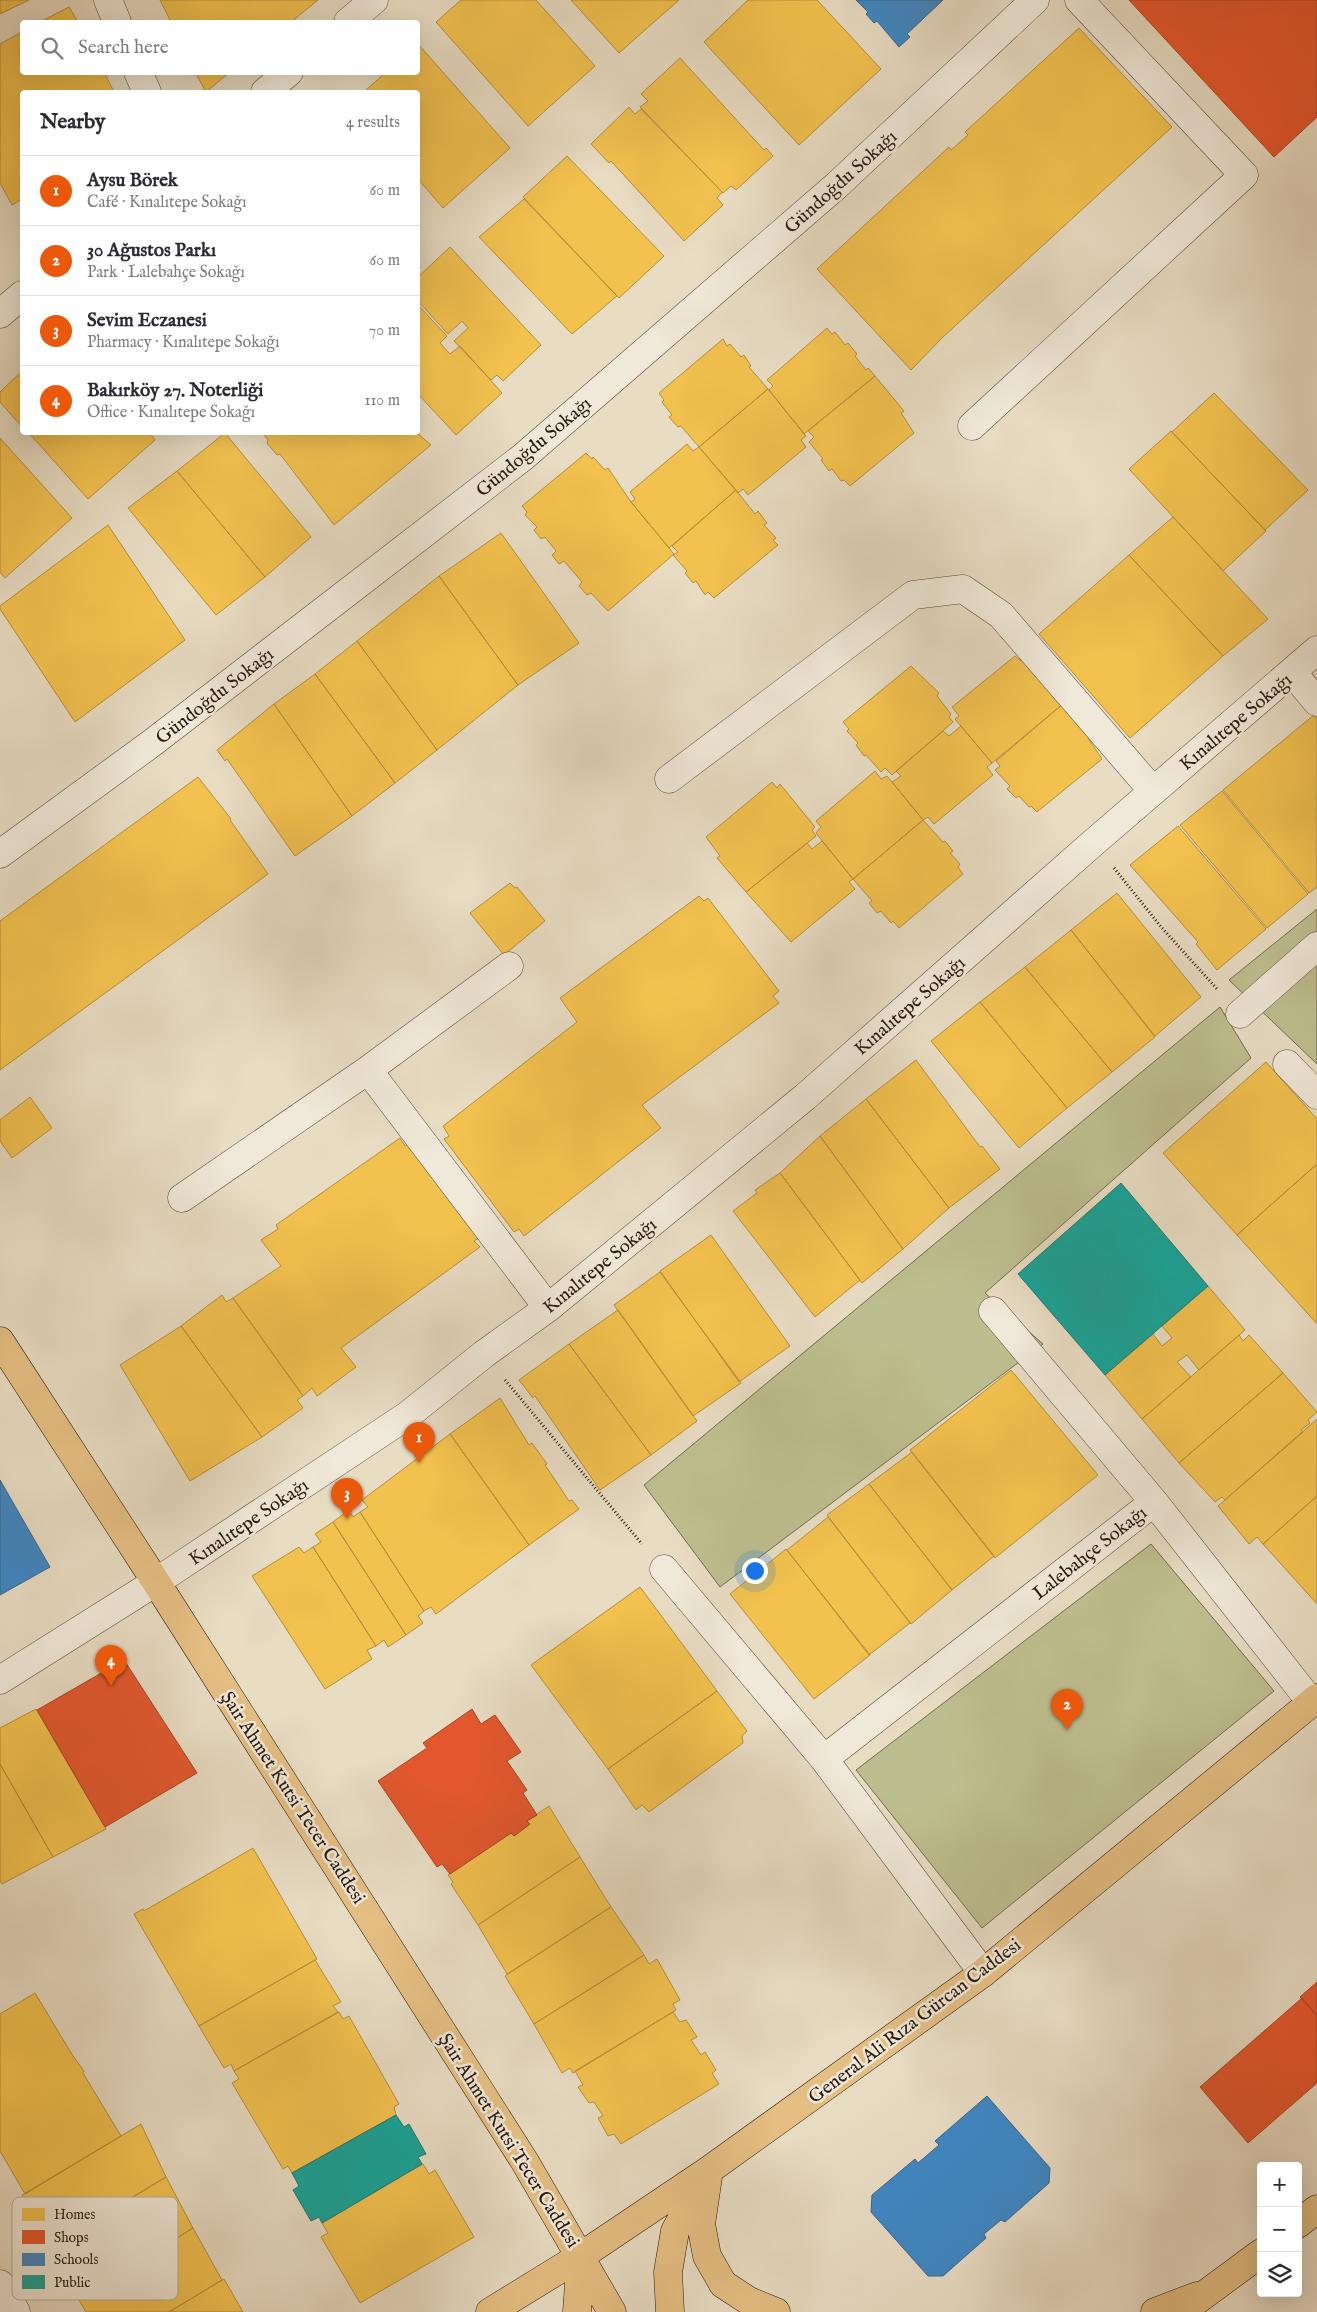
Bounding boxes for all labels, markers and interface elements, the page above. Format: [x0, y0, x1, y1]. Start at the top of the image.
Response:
search box [20, 20, 420, 75]
icon: search [38, 34, 66, 62]
text: Search here [78, 36, 169, 60]
text: Nearby [40, 109, 105, 136]
text: 4 results [346, 113, 400, 133]
street label: Gündoğdu Sokağı [780, 126, 903, 239]
text: Aysu Börek [87, 169, 178, 193]
text: 1 [53, 181, 59, 201]
text: 60 m [370, 181, 400, 201]
text: Café · Kınalıtepe Sokağı [87, 193, 246, 213]
text: 30 Ağustos Parkı [87, 239, 216, 263]
text: 2 [52, 251, 60, 271]
text: 60 m [370, 251, 400, 271]
text: Park · Lalebahçe Sokağı [87, 263, 245, 283]
text: Sevim Eczanesi [87, 309, 207, 333]
text: 3 [53, 321, 59, 341]
text: 70 m [369, 321, 400, 341]
text: Pharmacy · Kınalıtepe Sokağı [87, 333, 280, 353]
text: Bakırköy 27. Noterliği [87, 379, 263, 403]
text: 4 [52, 391, 60, 411]
text: 110 m [364, 391, 400, 411]
street label: Gündoğdu Sokağı [472, 392, 597, 503]
text: Office · Kınalıtepe Sokağı [87, 403, 255, 423]
street label: Gündoğdu Sokağı [151, 643, 279, 750]
street label: Kınalıtepe Sokağı [1175, 668, 1297, 777]
street label: Kınalıtepe Sokağı [850, 952, 971, 1061]
street label: Kınalıtepe Sokağı [538, 1213, 662, 1320]
pin: 1 [403, 1422, 435, 1463]
street label: Kınalıtepe Sokağı [185, 1474, 314, 1572]
pin: 3 [331, 1478, 363, 1519]
street label: Lalebahçe Sokağı [1028, 1501, 1152, 1606]
your location [742, 1558, 768, 1584]
pin: 4 [95, 1645, 127, 1686]
street label: Şair Ahmet Kutsi Tecer Caddesi [215, 1687, 370, 1909]
pin: 2 [1051, 1689, 1083, 1730]
street label: General Ali Rıza Gürcan Caddesi [804, 1934, 1026, 2109]
street label: Şair Ahmet Kutsi Tecer Caddesi [432, 2029, 584, 2253]
map controls [1257, 2162, 1302, 2297]
button: + [1257, 2162, 1302, 2207]
legend [12, 2197, 178, 2300]
text: Homes [54, 2206, 96, 2224]
button: − [1257, 2207, 1302, 2252]
text: Shops [54, 2229, 89, 2247]
text: Schools [54, 2251, 98, 2269]
button: layers [1257, 2252, 1302, 2297]
text: Public [54, 2274, 90, 2292]

